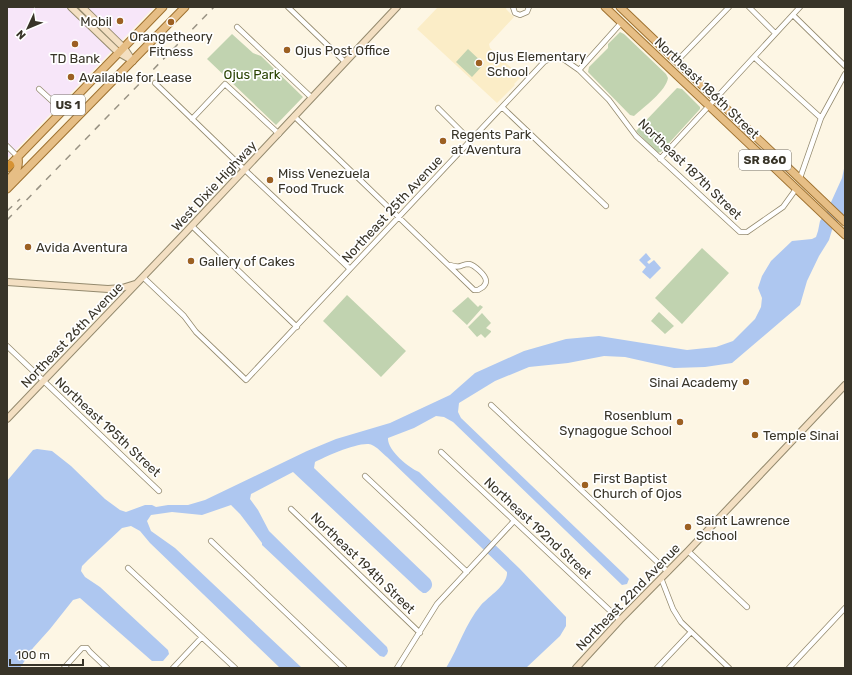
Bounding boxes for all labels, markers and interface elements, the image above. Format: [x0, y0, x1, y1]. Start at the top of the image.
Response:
north arrow [8, 8, 48, 48]
place label: Mobil [80, 14, 112, 29]
marker: Mobil [115, 16, 125, 26]
marker: Orangetheory Fitness [166, 17, 176, 27]
text: N [14, 27, 29, 42]
place label: Orangetheory Fitness [129, 29, 213, 59]
street label: Northeast 186th Street [652, 34, 762, 142]
marker: TD Bank [70, 39, 80, 49]
place label: Ojus Post Office [295, 43, 390, 58]
marker: Ojus Post Office [282, 45, 292, 55]
place label: Ojus Elementary School [487, 49, 586, 79]
place label: TD Bank [50, 51, 100, 66]
marker: Ojus Elementary School [474, 58, 484, 68]
park label: Ojus Park [224, 67, 281, 82]
place label: Available for Lease [79, 70, 192, 85]
marker: Available for Lease [66, 72, 76, 82]
road number: US 1 [51, 95, 85, 115]
street label: Northeast 187th Street [635, 116, 745, 222]
place label: Regents Park at Aventura [451, 127, 532, 157]
marker: Regents Park at Aventura [438, 136, 448, 146]
street label: West Dixie Highway [168, 138, 260, 235]
road number: SR 860 [739, 150, 791, 170]
street label: Northeast 25th Avenue [339, 153, 445, 265]
place label: Miss Venezuela Food Truck [278, 166, 370, 196]
marker: Miss Venezuela Food Truck [265, 175, 275, 185]
place label: Avida Aventura [36, 240, 128, 255]
marker: Avida Aventura [23, 242, 33, 252]
place label: Gallery of Cakes [199, 254, 295, 269]
marker: Gallery of Cakes [186, 256, 196, 266]
street label: Northeast 26th Avenue [18, 279, 126, 391]
street label: Northeast 195th Street [52, 374, 164, 480]
place label: Sinai Academy [649, 375, 738, 390]
marker: Sinai Academy [741, 377, 751, 387]
place label: Rosenblum Synagogue School [559, 408, 672, 439]
marker: Rosenblum Synagogue School [675, 417, 685, 427]
place label: Temple Sinai [763, 428, 839, 443]
marker: Temple Sinai [750, 430, 760, 440]
place label: First Baptist Church of Ojos [593, 471, 682, 501]
street label: Northeast 192nd Street [481, 474, 595, 582]
marker: First Baptist Church of Ojos [580, 480, 590, 490]
street label: Northeast 194th Street [308, 509, 418, 617]
place label: Saint Lawrence School [696, 513, 790, 543]
marker: Saint Lawrence School [683, 522, 693, 532]
street label: Northeast 22nd Avenue [573, 540, 683, 654]
scale bar [10, 641, 83, 667]
text: 100 m [16, 648, 50, 662]

